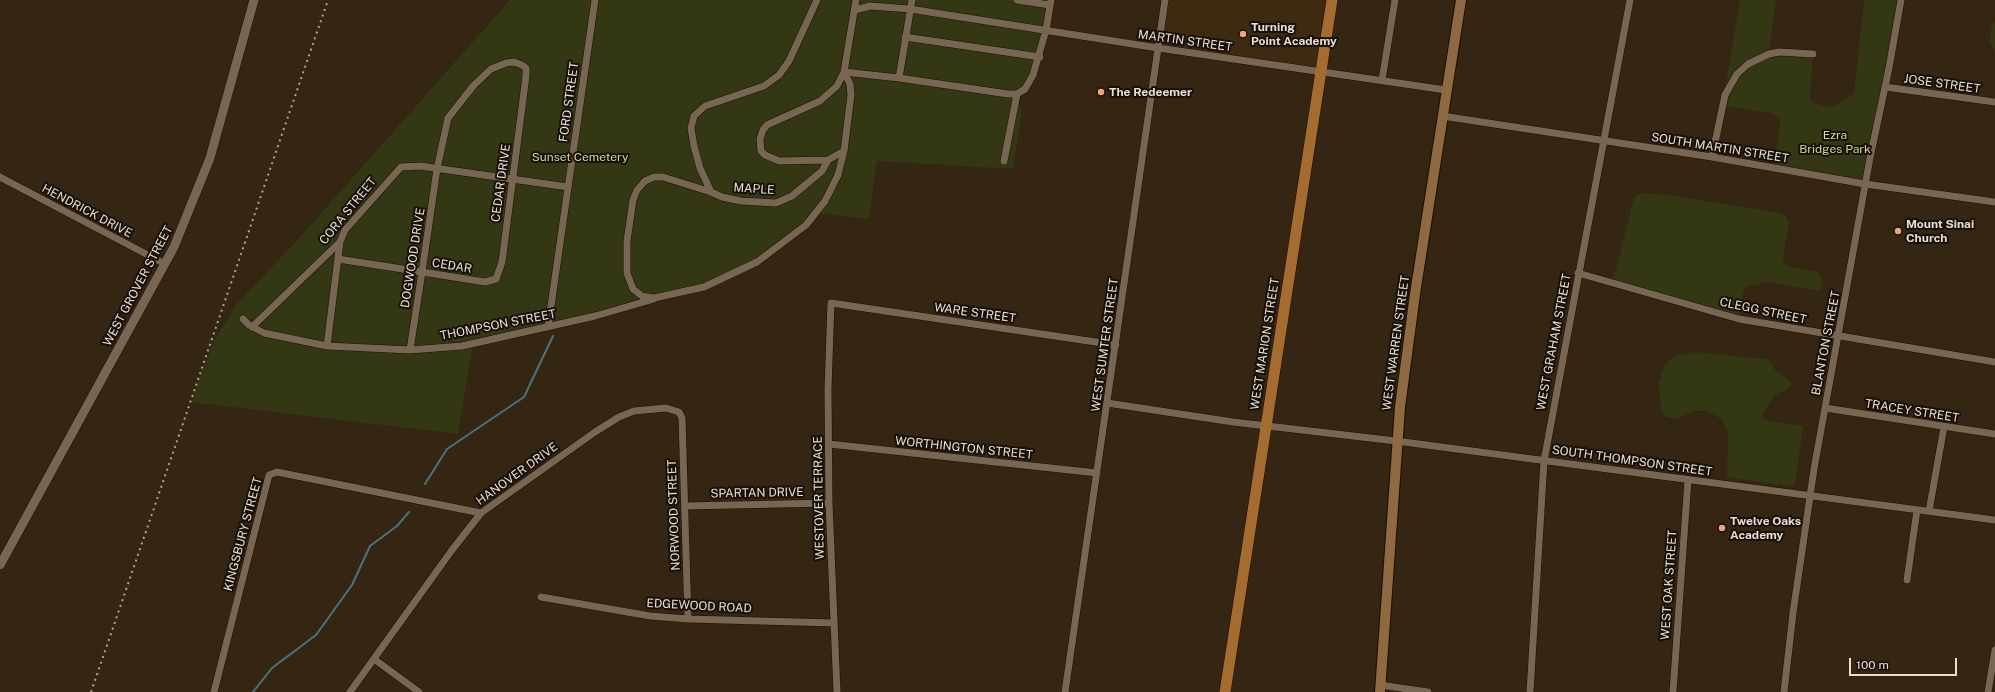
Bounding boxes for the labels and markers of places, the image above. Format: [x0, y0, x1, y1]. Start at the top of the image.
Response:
place label: Turning Point Academy [1251, 20, 1337, 48]
marker: Turning Point Academy [1238, 29, 1248, 39]
place label: The Redeemer [1109, 85, 1192, 99]
marker: The Redeemer [1096, 87, 1106, 97]
place label: Mount Sinai Church [1906, 217, 1974, 245]
marker: Mount Sinai Church [1893, 226, 1903, 236]
place label: Twelve Oaks Academy [1730, 514, 1801, 542]
marker: Twelve Oaks Academy [1717, 523, 1727, 533]

